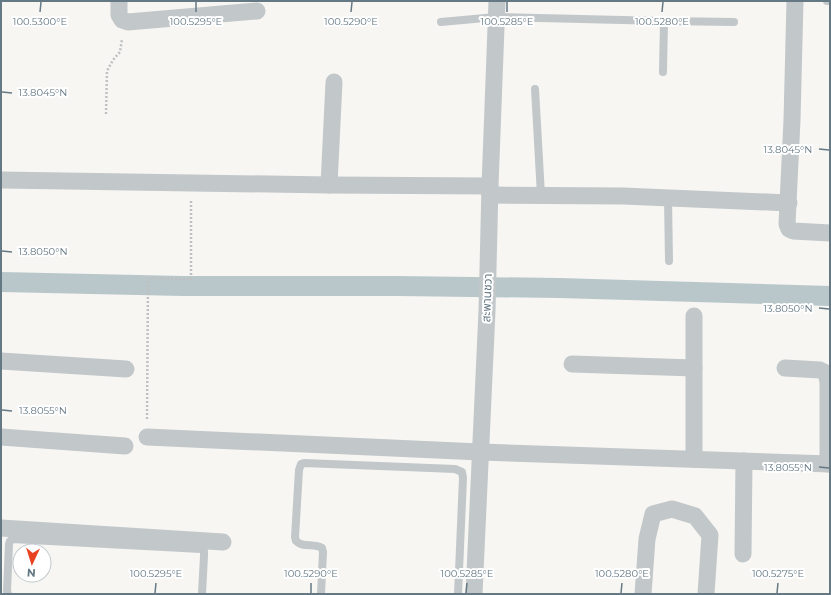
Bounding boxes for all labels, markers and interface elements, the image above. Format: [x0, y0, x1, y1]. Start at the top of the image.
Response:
text: 100.5300°E [13, 15, 67, 28]
text: 100.5295°E [170, 15, 223, 28]
text: 100.5290°E [324, 15, 378, 28]
text: 100.5285°E [481, 15, 534, 28]
text: 100.5280°E [635, 15, 689, 28]
text: 13.8045°N [19, 86, 67, 99]
text: 13.8045°N [764, 143, 812, 156]
text: 13.8050°N [18, 245, 68, 258]
street label: สะพานชวา [478, 273, 495, 323]
text: 13.8050°N [763, 302, 813, 315]
text: 13.8055°N [19, 404, 67, 417]
text: 13.8055°N [764, 461, 812, 474]
north arrow [12, 543, 52, 583]
text: N [26, 566, 36, 580]
text: 100.5295°E [130, 567, 183, 580]
text: 100.5290°E [284, 567, 338, 580]
text: 100.5285°E [441, 567, 494, 580]
text: 100.5280°E [595, 567, 649, 580]
text: 100.5275°E [752, 567, 804, 580]

